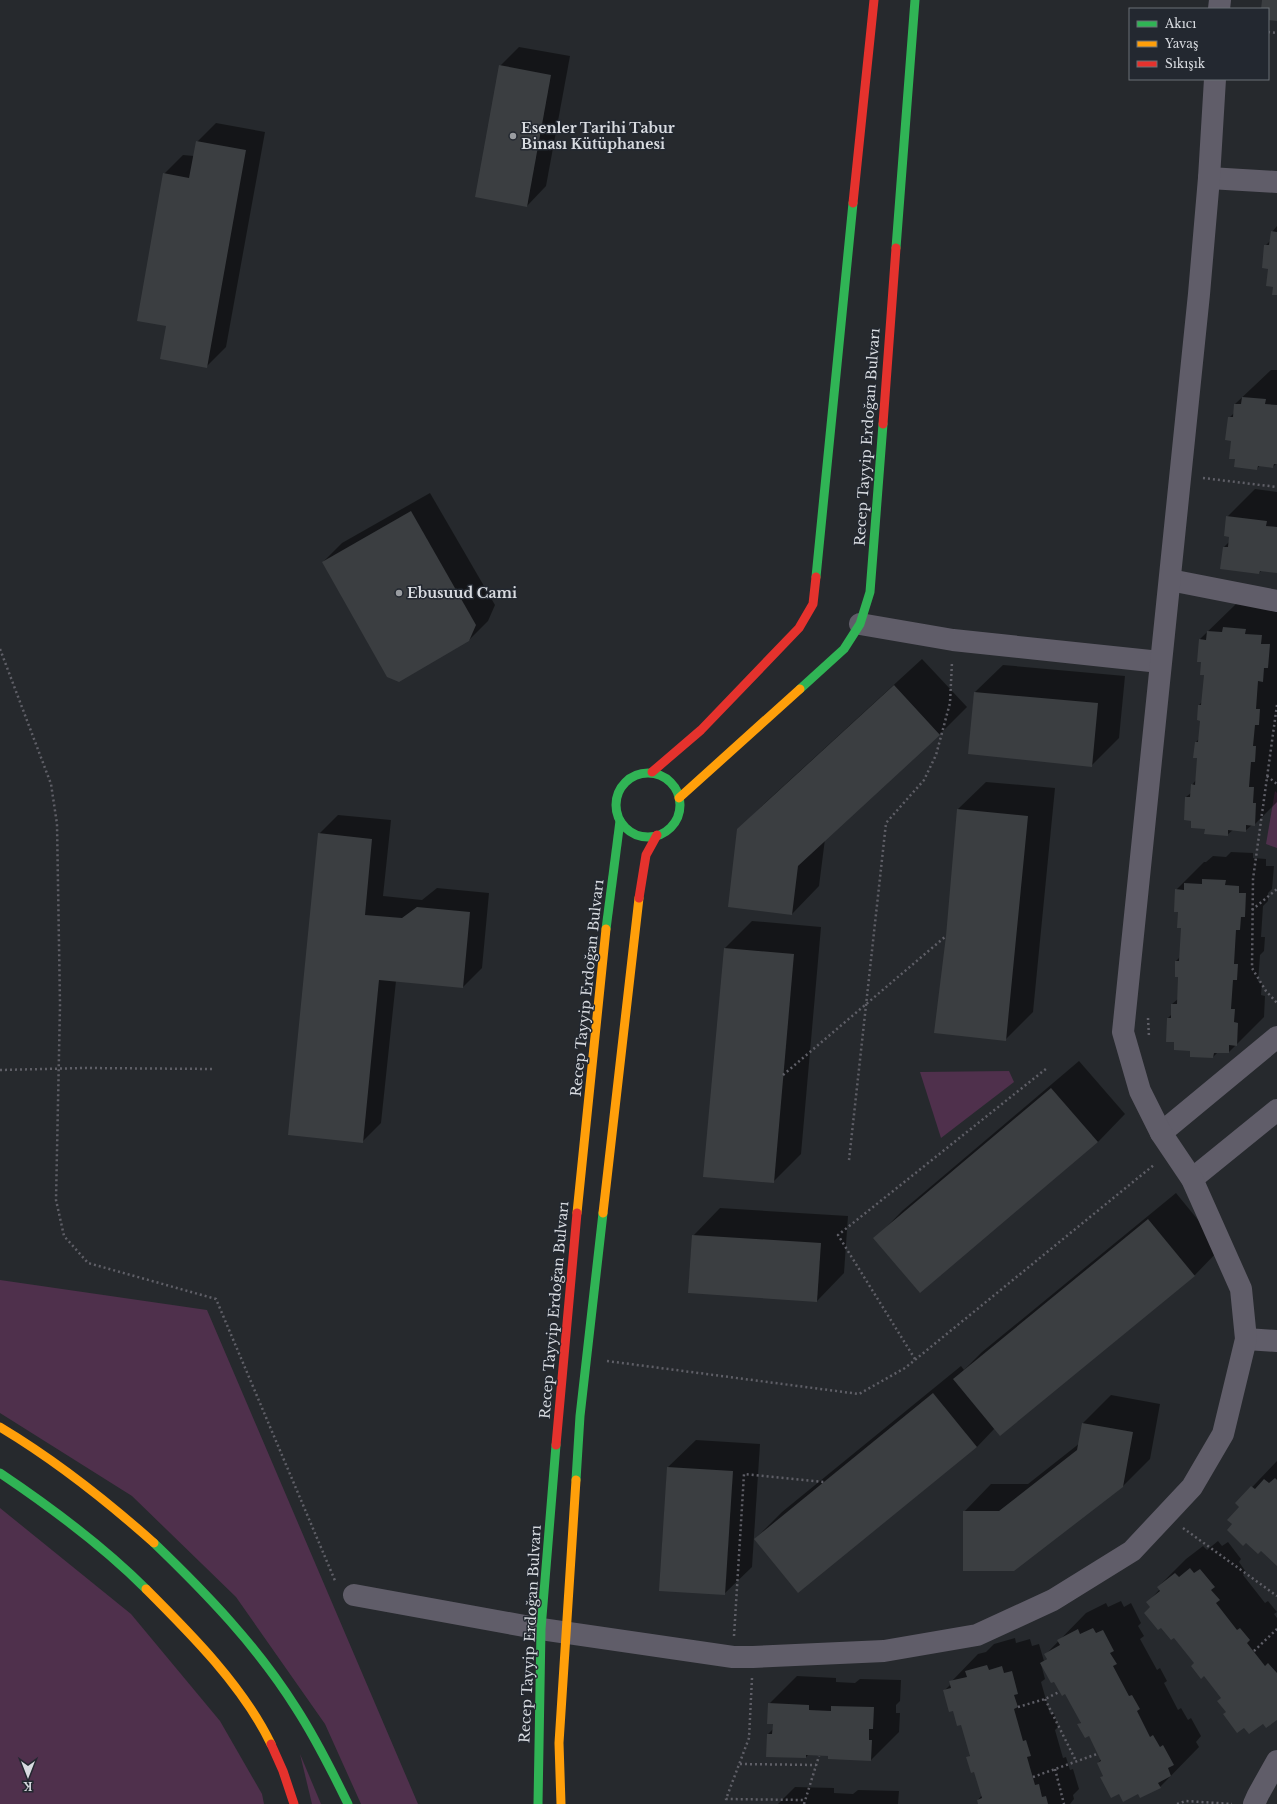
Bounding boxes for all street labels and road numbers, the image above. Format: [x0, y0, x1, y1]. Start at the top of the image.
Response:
street label: Recep Tayyip Erdoğan Bulvarı [850, 327, 884, 546]
street label: Recep Tayyip Erdoğan Bulvarı [567, 878, 607, 1097]
street label: Recep Tayyip Erdoğan Bulvarı [536, 1200, 572, 1419]
street label: Recep Tayyip Erdoğan Bulvarı [515, 1524, 545, 1743]

